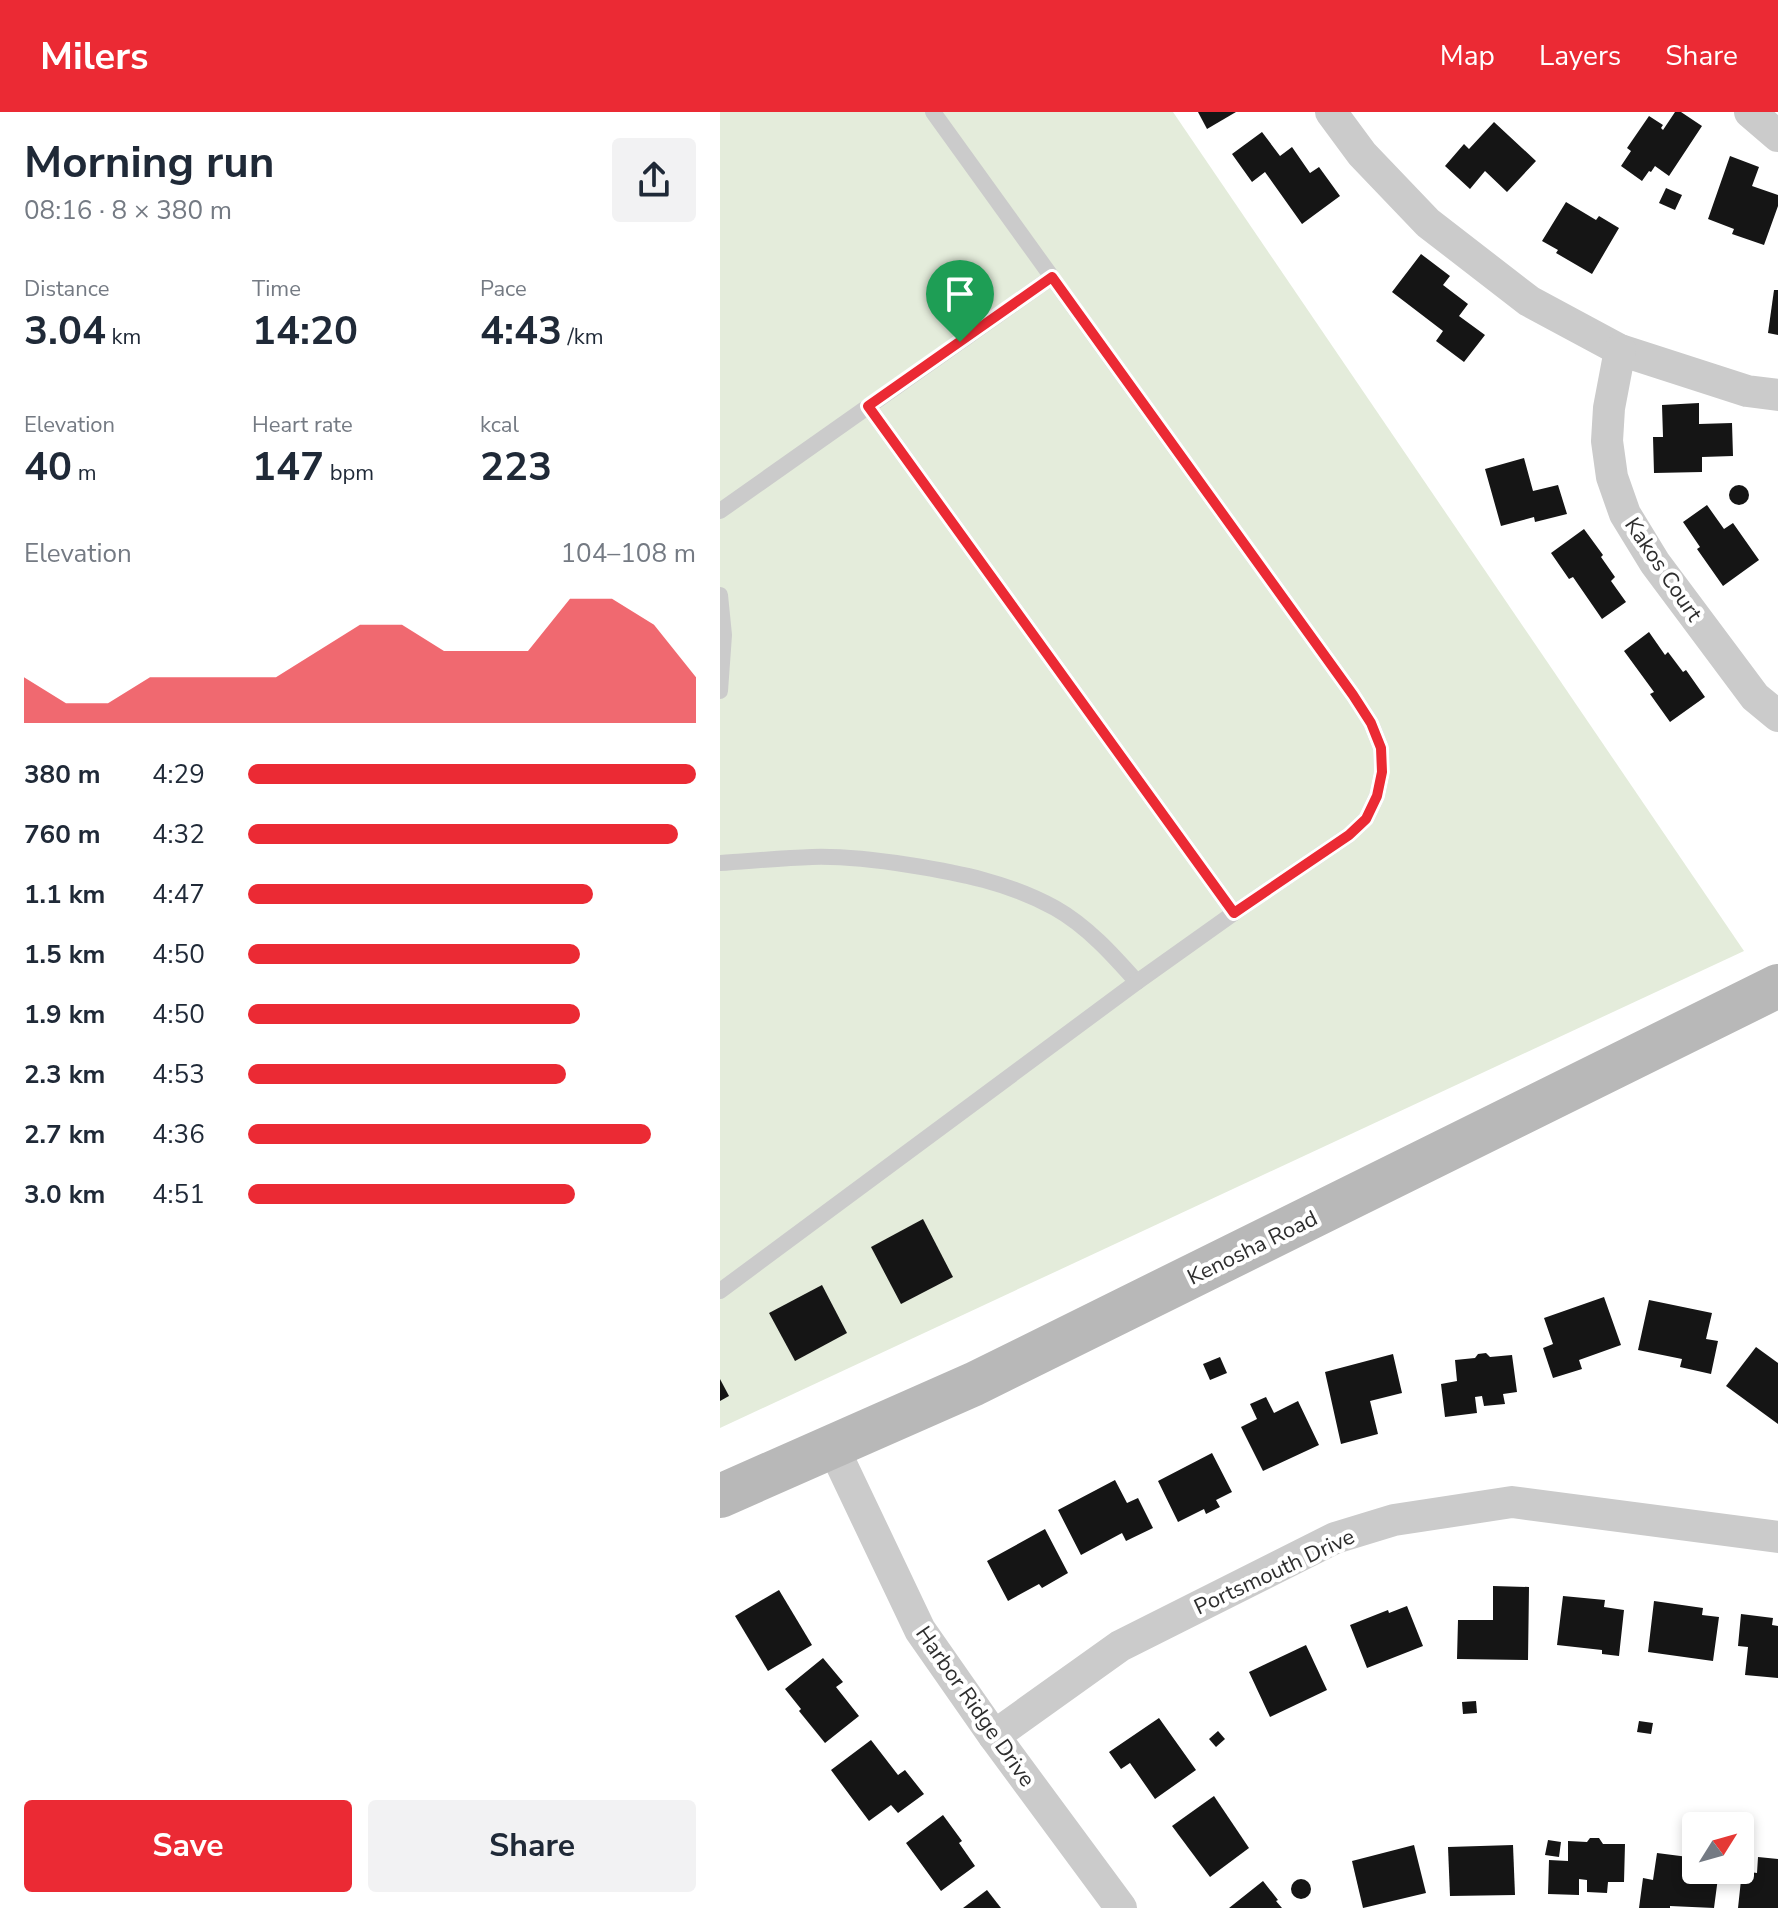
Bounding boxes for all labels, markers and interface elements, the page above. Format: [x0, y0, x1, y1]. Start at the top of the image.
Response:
text: Milers [40, 31, 148, 82]
text: Map [1440, 37, 1495, 75]
text: Layers [1539, 37, 1621, 75]
text: Share [1665, 37, 1738, 75]
text: Morning run [24, 133, 274, 193]
button: share [612, 138, 696, 222]
text: 08:16 · 8 × 380 m [24, 193, 232, 228]
pin [926, 260, 994, 342]
icon: arrive [938, 272, 982, 316]
text: Distance [24, 274, 109, 304]
text: Time [252, 274, 301, 304]
text: Pace [480, 274, 527, 304]
text: 3.04 [24, 304, 106, 358]
text: 14:20 [252, 304, 358, 358]
text: 4:43 [480, 304, 562, 358]
text: km [106, 322, 141, 352]
text: /km [562, 322, 604, 352]
text: Elevation [24, 410, 115, 440]
text: Heart rate [252, 410, 353, 440]
text: kcal [480, 410, 519, 440]
text: 40 [24, 440, 72, 494]
text: 147 [252, 440, 324, 494]
text: 223 [480, 440, 552, 494]
text: m [72, 458, 97, 488]
text: bpm [324, 458, 374, 488]
street label: Kakos Court [1617, 512, 1709, 628]
text: Elevation [24, 536, 132, 571]
text: 104–108 m [560, 536, 696, 571]
text: 380 m [24, 757, 101, 792]
text: 4:29 [152, 757, 205, 792]
text: 760 m [24, 817, 101, 852]
text: 4:32 [152, 817, 205, 852]
text: 1.1 km [24, 877, 105, 912]
text: 4:47 [152, 877, 205, 912]
text: 1.5 km [24, 937, 105, 972]
text: 4:50 [152, 937, 205, 972]
text: 1.9 km [24, 997, 105, 1032]
text: 4:50 [152, 997, 205, 1032]
text: 2.3 km [24, 1057, 105, 1092]
text: 4:53 [152, 1057, 205, 1092]
text: 2.7 km [24, 1117, 105, 1152]
text: 4:36 [152, 1117, 205, 1152]
text: 3.0 km [24, 1177, 105, 1212]
text: 4:51 [152, 1177, 205, 1212]
street label: Kenosha Road [1182, 1203, 1323, 1292]
street label: Portsmouth Drive [1189, 1522, 1360, 1622]
street label: Harbor Ridge Drive [908, 1620, 1042, 1793]
button: Save [24, 1800, 352, 1892]
button: Share [368, 1800, 696, 1892]
north arrow [1682, 1812, 1754, 1884]
map controls [1682, 1812, 1754, 1884]

